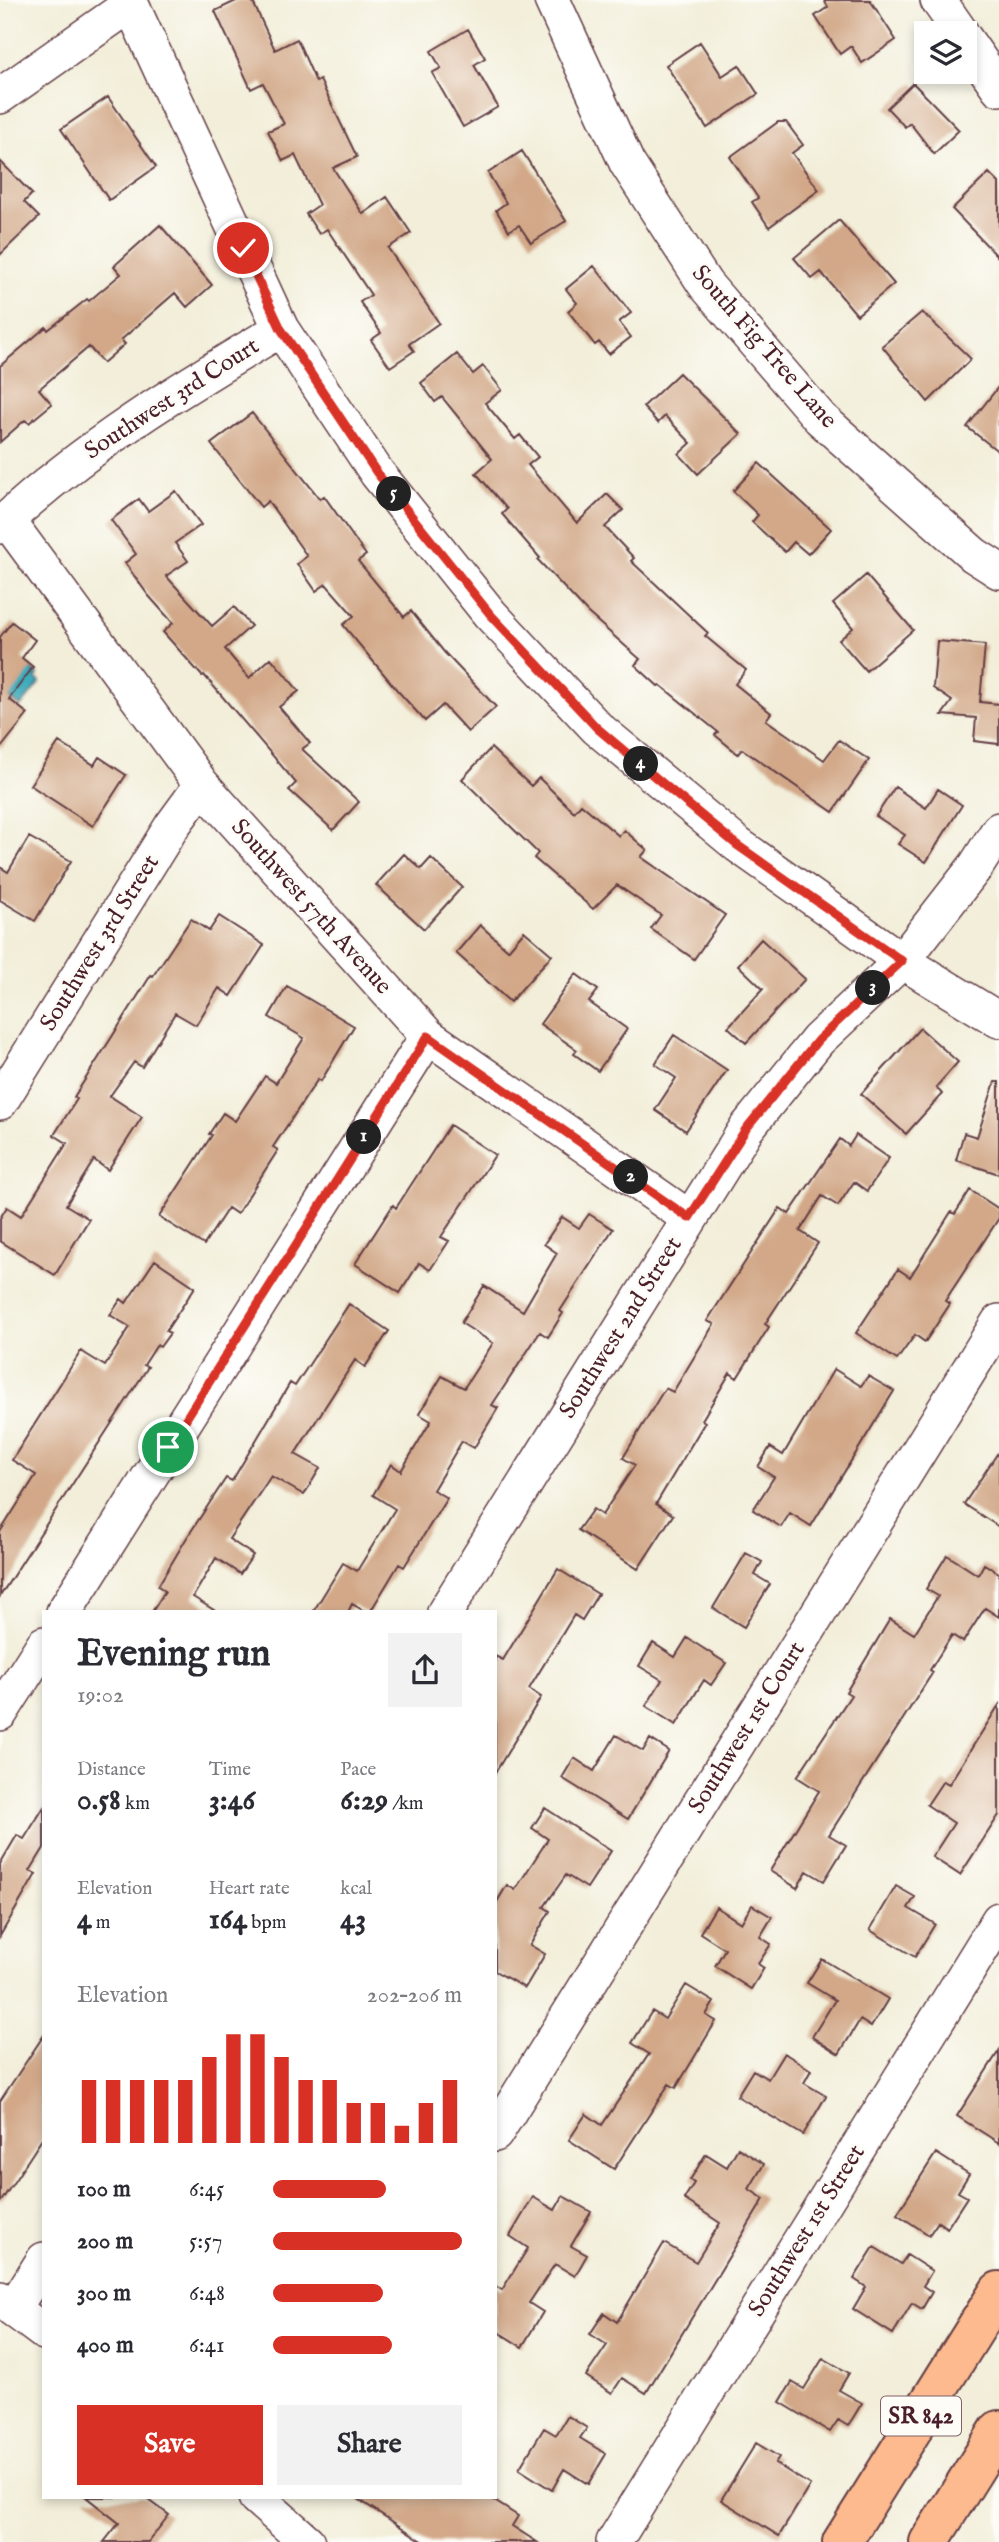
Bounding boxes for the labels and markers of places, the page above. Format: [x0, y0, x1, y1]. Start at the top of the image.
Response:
pin [213, 218, 273, 278]
pin: 5 [376, 476, 412, 512]
pin: 4 [624, 746, 658, 782]
pin: 3 [856, 970, 890, 1006]
pin: 1 [346, 1120, 382, 1154]
pin: 2 [614, 1160, 648, 1194]
pin [138, 1417, 198, 1477]

